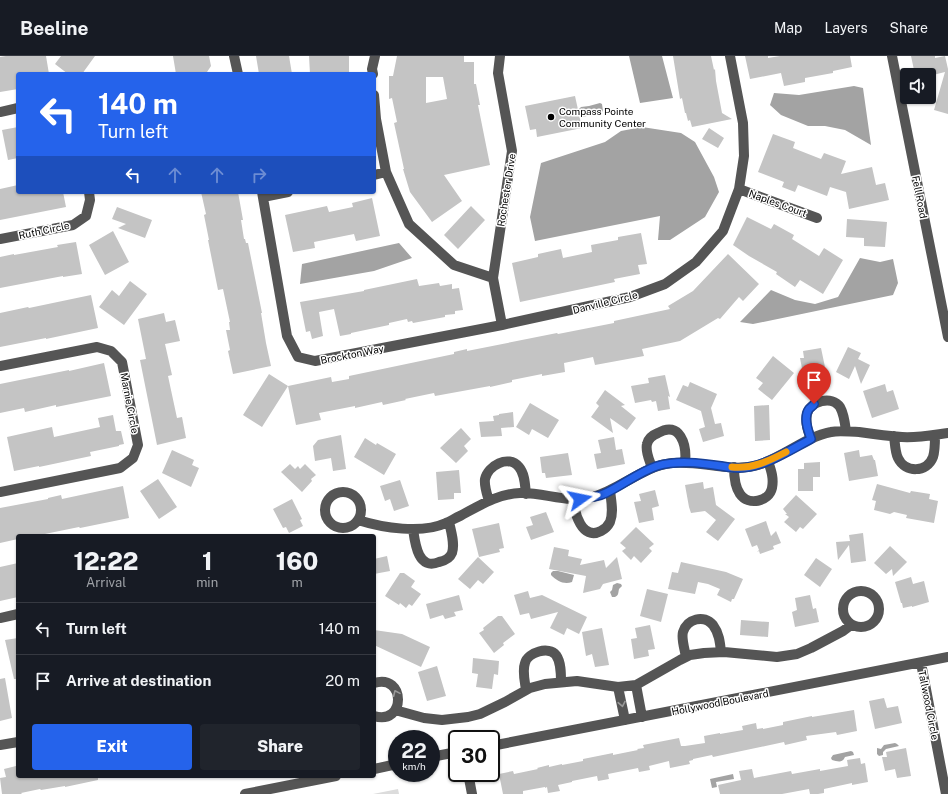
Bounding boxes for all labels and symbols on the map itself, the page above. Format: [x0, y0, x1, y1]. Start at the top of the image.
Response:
place label: Compass Pointe Community Center [559, 105, 646, 129]
marker: Compass Pointe Community Center [546, 112, 556, 122]
street label: Rochester Drive [494, 152, 518, 227]
street label: Fell Road [910, 175, 930, 220]
street label: Naples Court [747, 187, 809, 219]
street label: Ruth Circle [17, 219, 71, 241]
street label: Danville Circle [571, 288, 639, 316]
street label: Brockton Way [319, 342, 385, 366]
pin [797, 363, 831, 404]
street label: Marnie Circle [118, 372, 142, 435]
position arrow [559, 478, 601, 520]
street label: Tallwood Circle [916, 669, 942, 741]
street label: Hollywood Boulevard [670, 687, 770, 717]
one-way arrow [393, 689, 401, 697]
one-way arrow [617, 701, 625, 707]
speed limit sign: 30 [448, 730, 500, 782]

